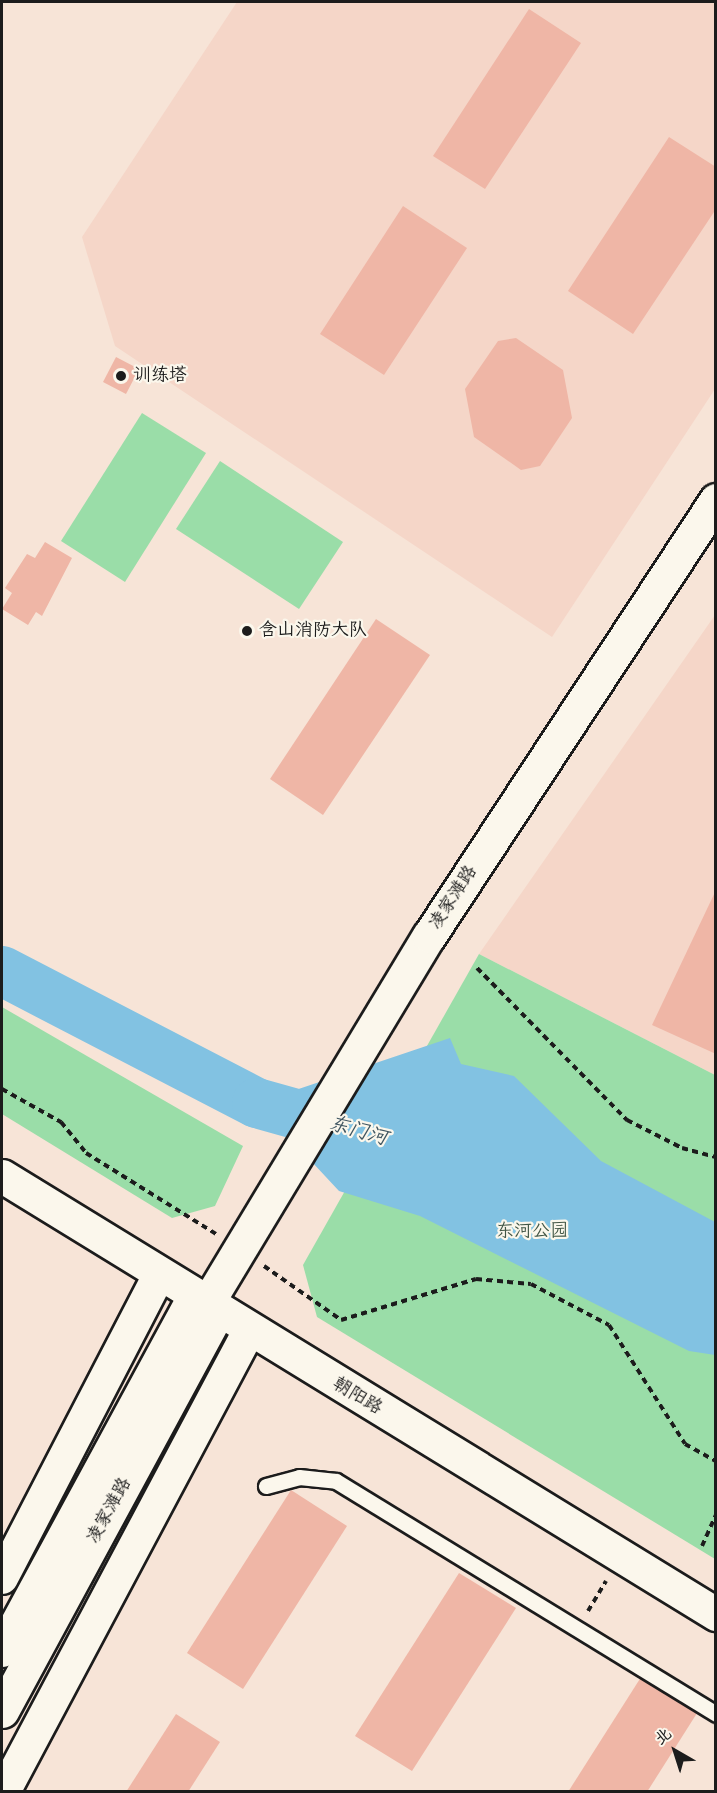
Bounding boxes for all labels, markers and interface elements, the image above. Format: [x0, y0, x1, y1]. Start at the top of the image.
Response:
place label: 训练塔 [133, 365, 187, 387]
marker: 训练塔 [114, 369, 128, 383]
place label: 含山消防大队 [259, 620, 367, 642]
marker: 含山消防大队 [240, 624, 254, 638]
street label: 凌家滩路 [425, 862, 483, 934]
water label: 东门河 [326, 1112, 390, 1152]
park label: 东河公园 [496, 1221, 568, 1243]
street label: 朝阳路 [328, 1374, 386, 1420]
street label: 凌家滩路 [83, 1474, 137, 1548]
north arrow [645, 1721, 705, 1781]
text: 北 [649, 1722, 677, 1751]

